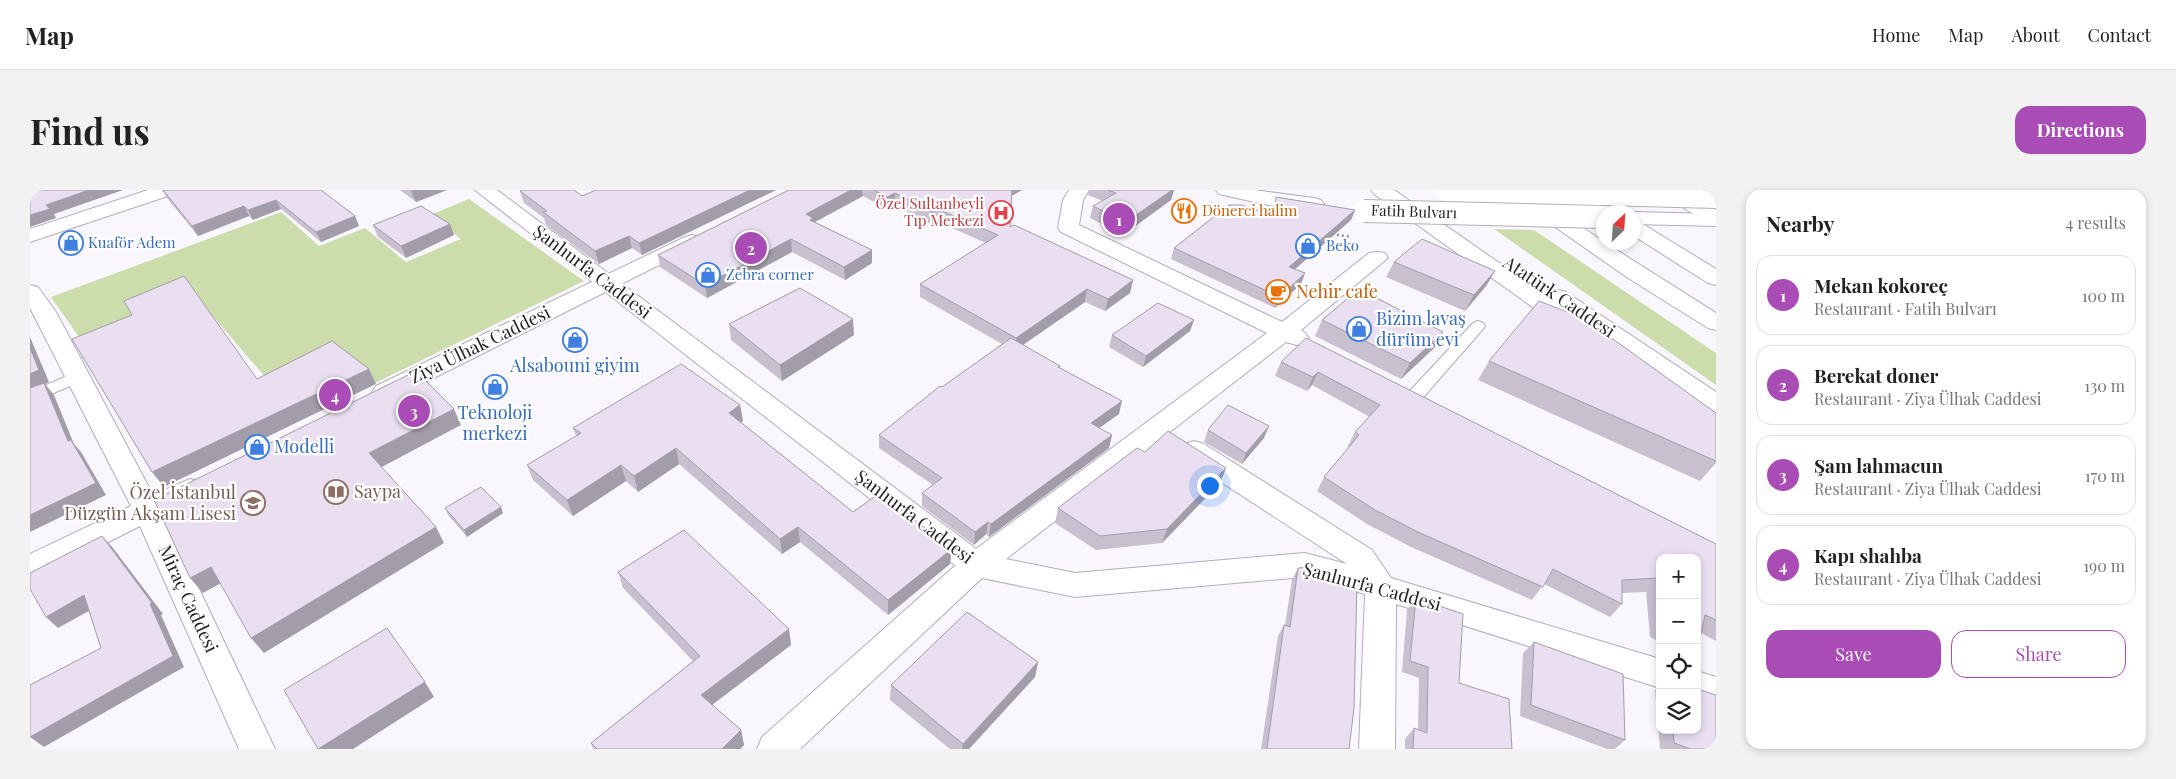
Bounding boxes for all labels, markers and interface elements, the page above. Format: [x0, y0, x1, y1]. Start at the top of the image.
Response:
text: Map [25, 19, 74, 51]
text: Home [1872, 23, 1920, 47]
text: Map [1948, 23, 1983, 47]
text: About [2011, 23, 2060, 47]
text: Contact [2088, 23, 2151, 47]
button: Directions [2015, 106, 2146, 154]
text: Find us [30, 107, 150, 154]
place label: Özel Sultanbeyli Tıp Merkezi [876, 193, 985, 230]
restaurant icon: Dönerci halim [1171, 198, 1197, 224]
hospital icon: Özel Sultanbeyli Tıp Merkezi [988, 200, 1014, 226]
pin: 1 [1103, 200, 1135, 238]
place label: Dönerci halim [1202, 200, 1298, 220]
street label: Fatih Bulvarı [1371, 200, 1458, 223]
north arrow [1596, 205, 1641, 250]
text: Nearby [1766, 209, 1835, 237]
text: 4 results [2065, 212, 2126, 233]
street label: Şanlıurfa Caddesi [529, 219, 657, 324]
pin: 2 [735, 229, 767, 267]
shop icon: Kuaför Adem [58, 230, 84, 256]
place label: Kuaför Adem [88, 232, 176, 252]
shop icon: Beko [1295, 233, 1321, 259]
place label: Beko [1326, 235, 1359, 255]
street label: Atatürk Caddesi [1498, 249, 1620, 342]
shop icon: Zebra corner [695, 262, 721, 288]
place label: Zebra corner [726, 264, 814, 284]
text: Mekan kokoreç [1814, 272, 1948, 298]
cafe icon: Nehir cafe [1265, 279, 1291, 305]
place label: Nehir cafe [1296, 279, 1378, 303]
text: 1 [1780, 285, 1786, 306]
text: 100 m [2082, 285, 2125, 306]
text: Restaurant · Fatih Bulvarı [1814, 298, 1997, 319]
street label: Ziya Ülhak Caddesi [405, 300, 554, 389]
place label: Bizim lavaş dürüm evi [1376, 306, 1466, 351]
shop icon: Bizim lavaş dürüm evi [1346, 316, 1372, 342]
shop icon: Alsabouni giyim [562, 327, 588, 353]
place label: Alsabouni giyim [509, 353, 640, 377]
text: Berekat doner [1814, 362, 1938, 388]
shop icon: Teknoloji merkezi [482, 374, 508, 400]
text: 2 [1779, 375, 1787, 396]
text: 130 m [2084, 375, 2125, 396]
pin: 4 [319, 376, 351, 414]
text: Restaurant · Ziya Ülhak Caddesi [1814, 388, 2041, 409]
pin: 3 [398, 392, 430, 430]
place label: Teknoloji merkezi [458, 400, 532, 445]
shop icon: Modelli [244, 434, 270, 460]
place label: Modelli [274, 434, 334, 458]
text: Şam lahmacun [1814, 452, 1943, 478]
street label: Şanlıurfa Caddesi [851, 464, 979, 569]
text: 3 [1779, 465, 1787, 486]
text: 170 m [2085, 465, 2125, 486]
your location [1197, 473, 1223, 499]
text: Restaurant · Ziya Ülhak Caddesi [1814, 478, 2041, 499]
library icon: Saypa [323, 479, 349, 505]
place label: Saypa [354, 479, 401, 503]
place label: Özel İstanbul Düzgün Akşam Lisesi [64, 480, 236, 525]
school or university icon: Özel İstanbul Düzgün Akşam Lisesi [240, 490, 266, 516]
street label: Miraç Caddesi [154, 541, 224, 656]
text: Kapı shahba [1814, 542, 1922, 568]
map controls [1656, 554, 1701, 734]
button: + [1656, 554, 1701, 599]
text: 4 [1779, 555, 1787, 576]
text: 190 m [2083, 555, 2125, 576]
street label: Şanlıurfa Caddesi [1300, 556, 1444, 616]
text: Restaurant · Ziya Ülhak Caddesi [1814, 568, 2041, 589]
button: − [1656, 599, 1701, 644]
button: Save [1766, 630, 1941, 678]
button: Share [1951, 630, 2126, 678]
button: locate [1656, 644, 1701, 689]
button: layers [1656, 689, 1701, 734]

